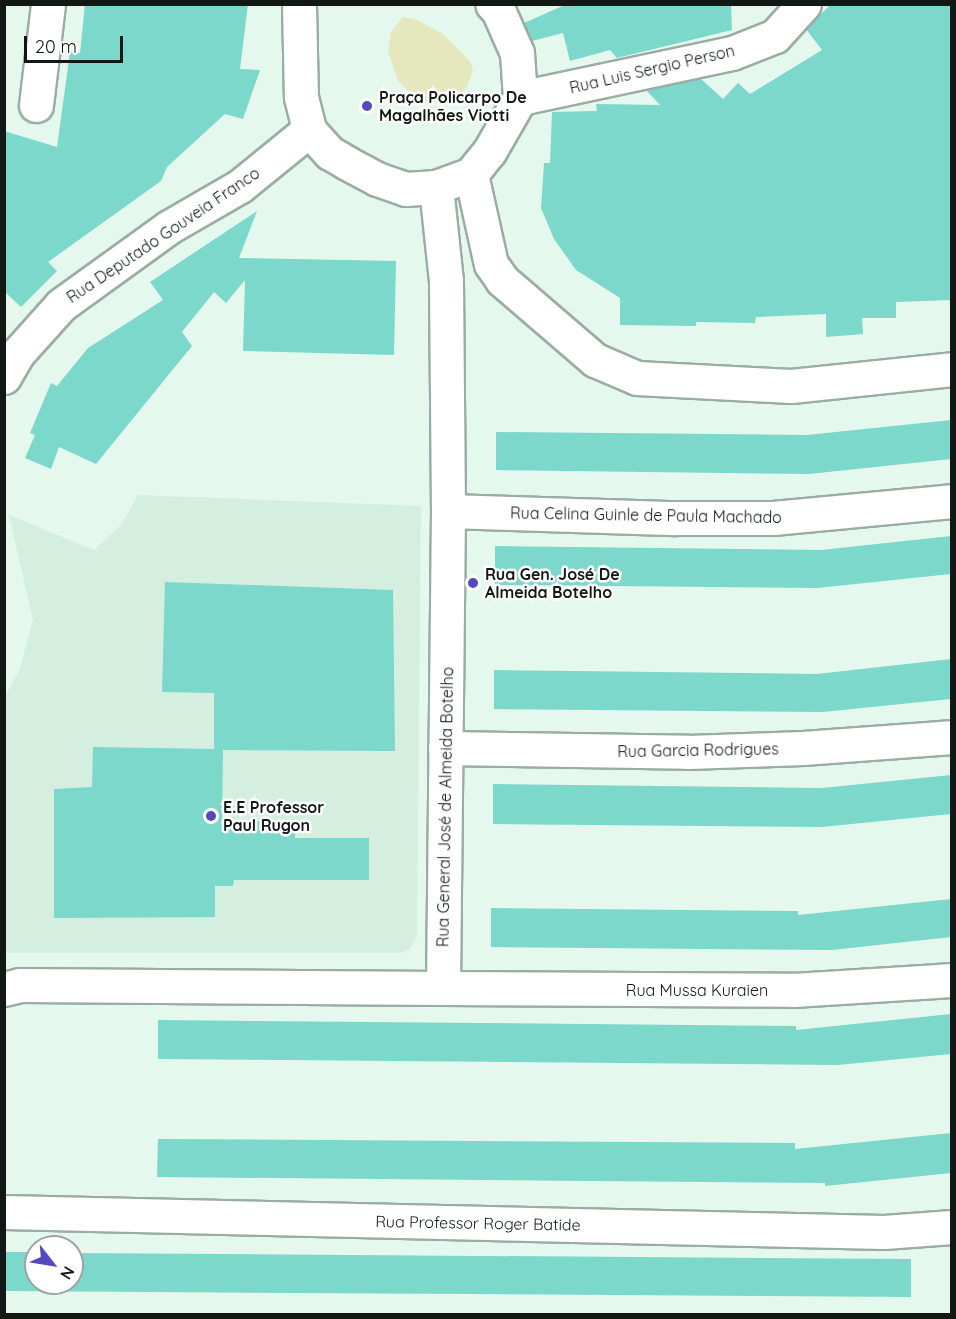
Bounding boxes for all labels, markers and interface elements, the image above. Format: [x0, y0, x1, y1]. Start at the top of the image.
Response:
scale bar [27, 24, 126, 62]
text: 20 m [35, 35, 77, 58]
street label: Rua Luis Sergio Person [567, 41, 737, 97]
place label: Praça Policarpo De Magalhães Viotti [379, 87, 527, 125]
marker: Praça Policarpo De Magalhães Viotti [360, 99, 374, 113]
street label: Rua Deputado Gouveia Franco [63, 163, 263, 307]
street label: Rua Celina Guinle de Paula Machado [510, 503, 782, 527]
place label: Rua Gen. José De Almeida Botelho [485, 564, 620, 602]
marker: Rua Gen. José De Almeida Botelho [466, 576, 480, 590]
street label: Rua General José de Almeida Botelho [433, 667, 457, 947]
street label: Rua Garcia Rodrigues [617, 739, 779, 761]
place label: E.E Professor Paul Rugon [223, 797, 324, 835]
marker: E.E Professor Paul Rugon [204, 809, 218, 823]
street label: Rua Mussa Kuraien [626, 980, 768, 1000]
street label: Rua Professor Roger Batide [375, 1212, 581, 1234]
north arrow [24, 1235, 84, 1295]
text: N [56, 1263, 79, 1283]

